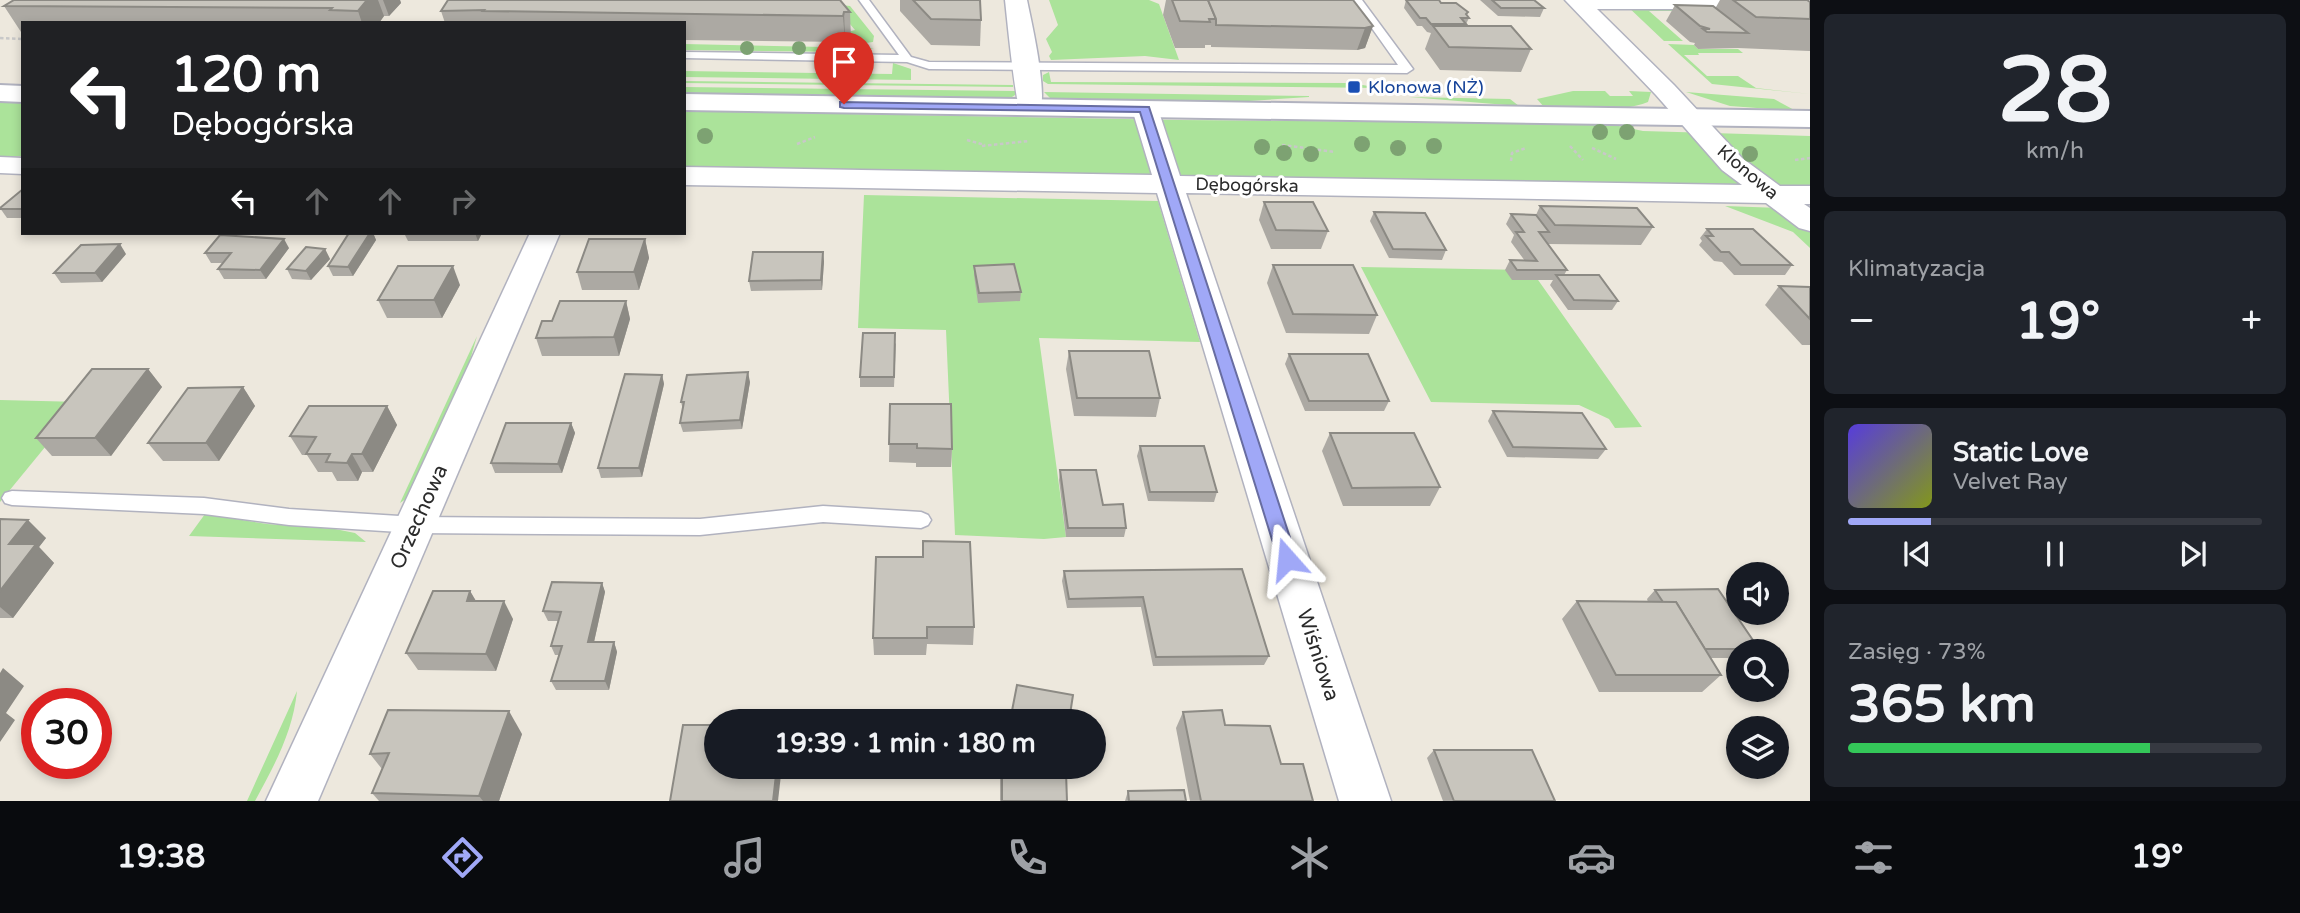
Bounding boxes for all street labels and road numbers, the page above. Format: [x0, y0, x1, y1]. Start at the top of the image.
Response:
street label: Klonowa [1713, 140, 1783, 204]
street label: Dębogórska [1195, 173, 1299, 197]
street label: Orzechowa [385, 461, 453, 573]
street label: Wiśniowa [1291, 606, 1345, 704]

